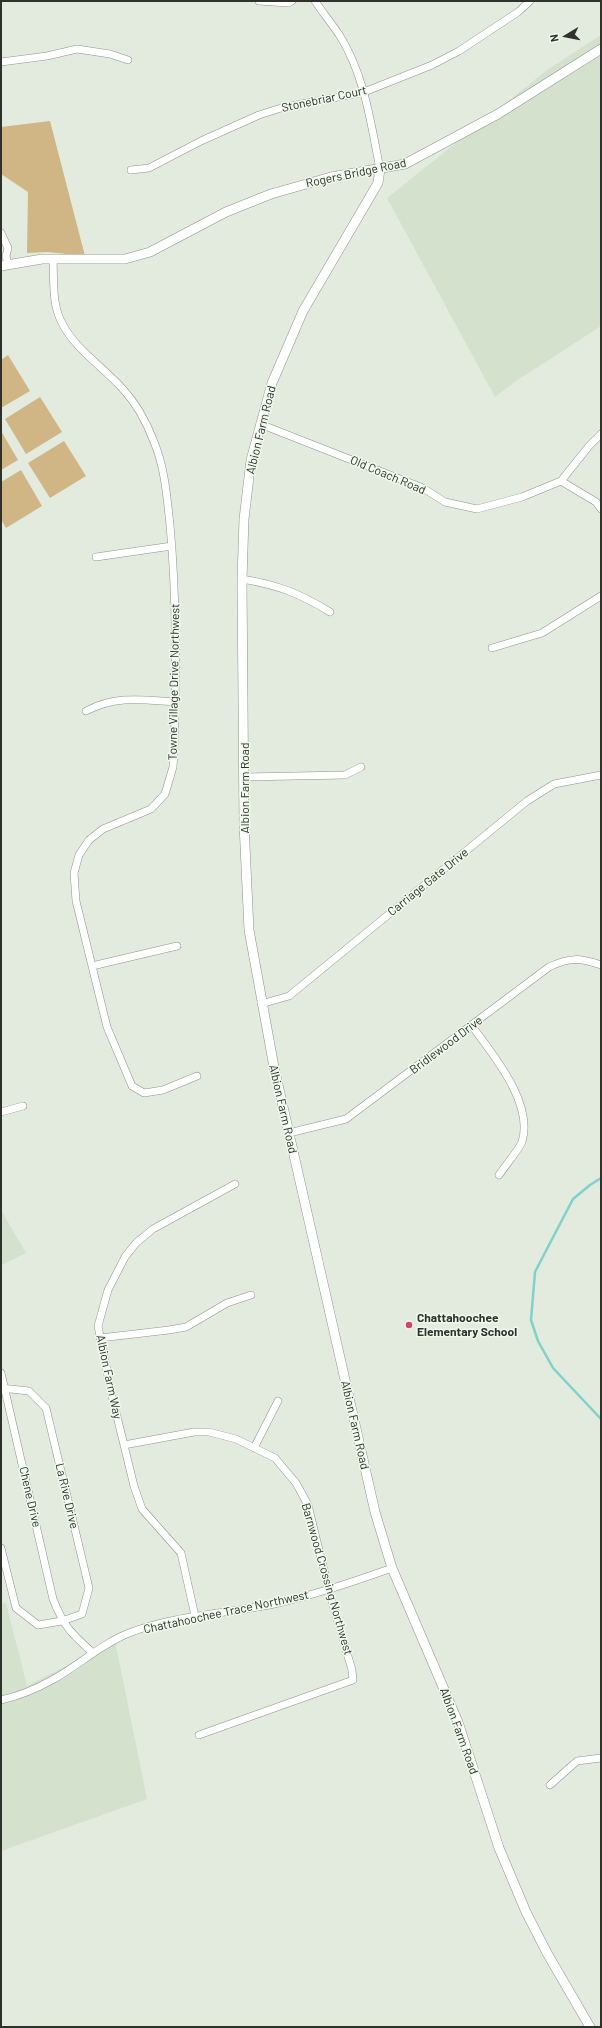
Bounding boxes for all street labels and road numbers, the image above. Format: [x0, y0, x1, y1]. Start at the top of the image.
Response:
street label: Stonebriar Court [280, 83, 368, 115]
street label: Rogers Bridge Road [304, 155, 408, 191]
street label: Albion Farm Road [243, 384, 279, 476]
street label: Old Coach Road [348, 453, 428, 497]
street label: Towne Village Drive Northwest [165, 603, 183, 761]
street label: Albion Farm Road [238, 743, 252, 833]
street label: Carriage Gate Drive [385, 845, 471, 919]
street label: Bridlewood Drive [407, 1013, 485, 1077]
street label: Albion Farm Road [266, 1063, 300, 1155]
street label: Albion Farm Way [93, 1333, 125, 1421]
street label: Albion Farm Road [338, 1379, 372, 1471]
street label: La Rive Drive [52, 1462, 82, 1530]
street label: Chene Drive [16, 1465, 44, 1529]
street label: Barnwood Crossing Northwest [298, 1501, 356, 1657]
street label: Chattahoochee Trace Northwest [142, 1587, 310, 1637]
street label: Albion Farm Road [437, 1686, 481, 1776]

